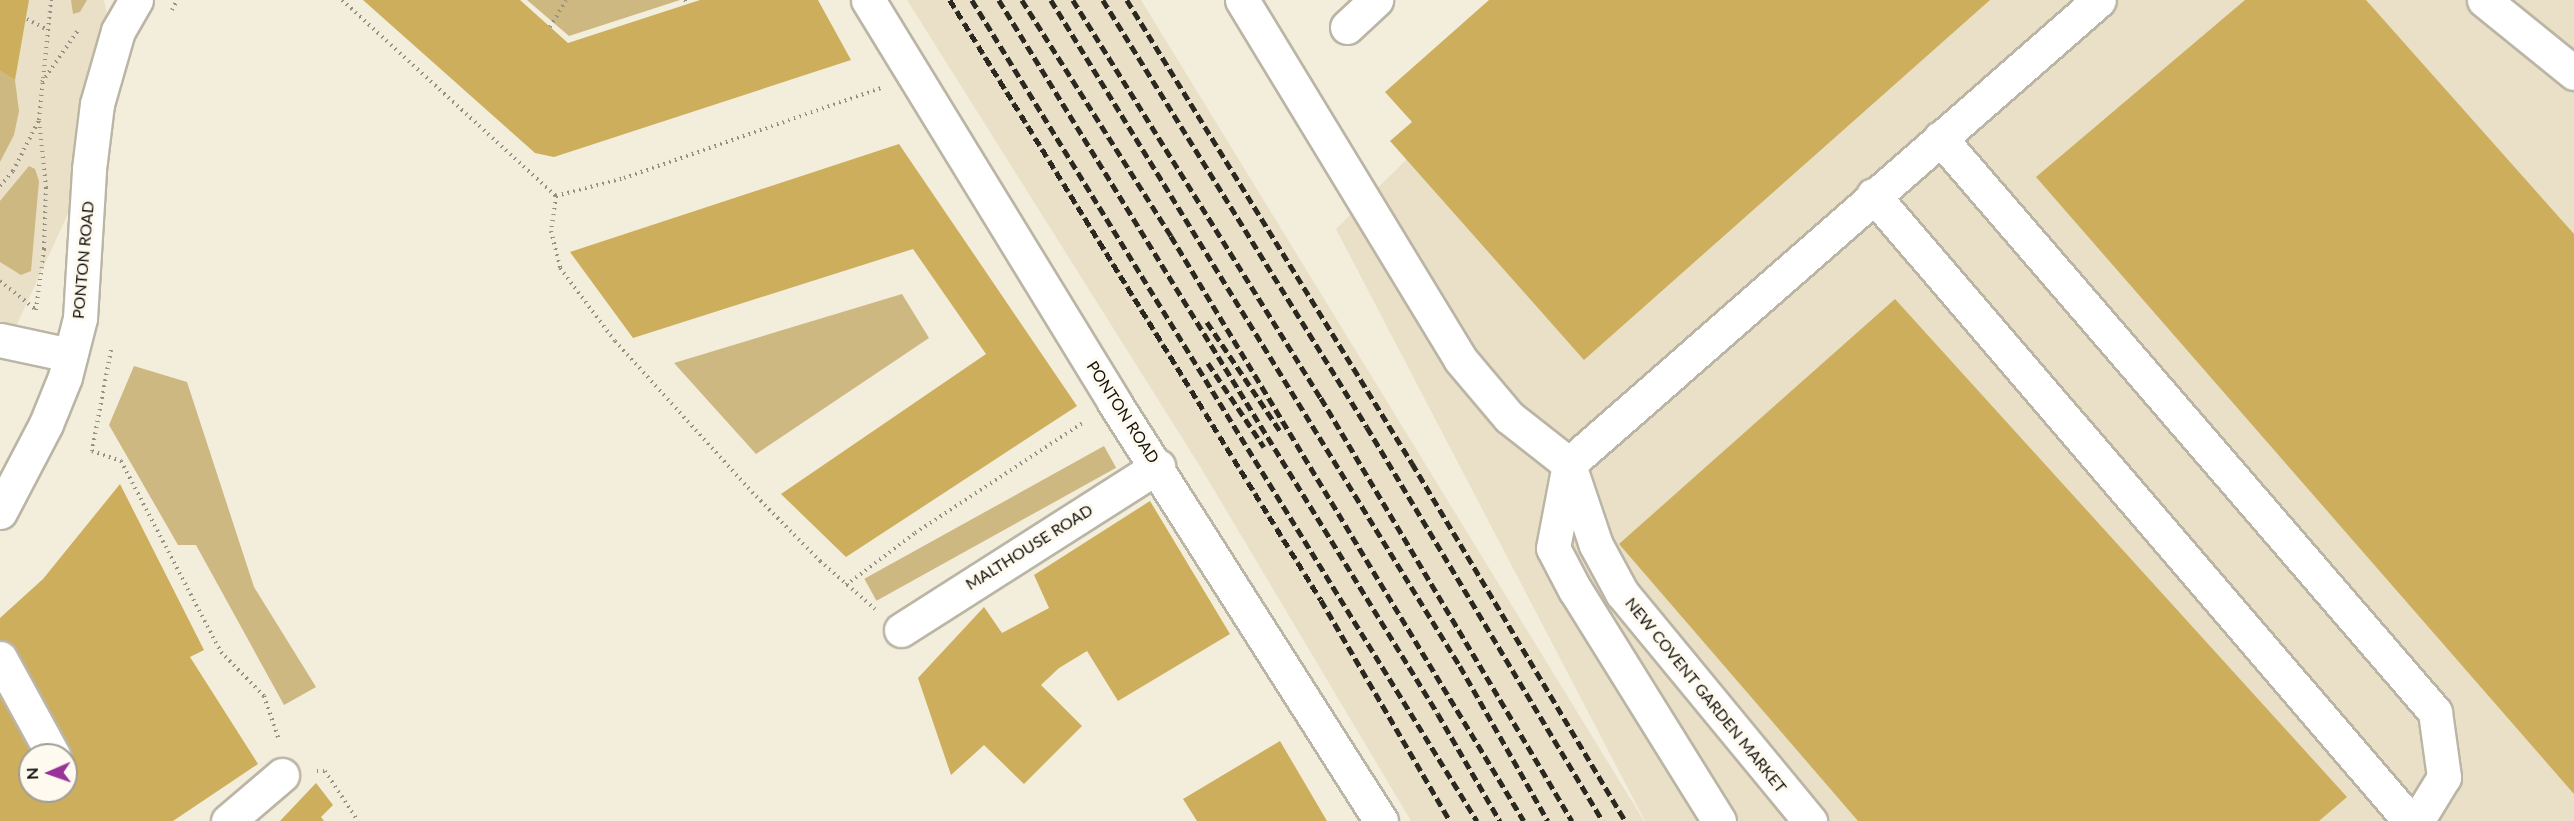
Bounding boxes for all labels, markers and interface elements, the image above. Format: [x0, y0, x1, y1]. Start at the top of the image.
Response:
street label: PONTON ROAD [68, 200, 98, 320]
street label: PONTON ROAD [1083, 357, 1163, 467]
street label: MALTHOUSE ROAD [962, 500, 1096, 594]
street label: NEW COVENT GARDEN MARKET [1621, 593, 1791, 797]
north arrow [18, 743, 78, 803]
text: N [22, 767, 41, 780]

